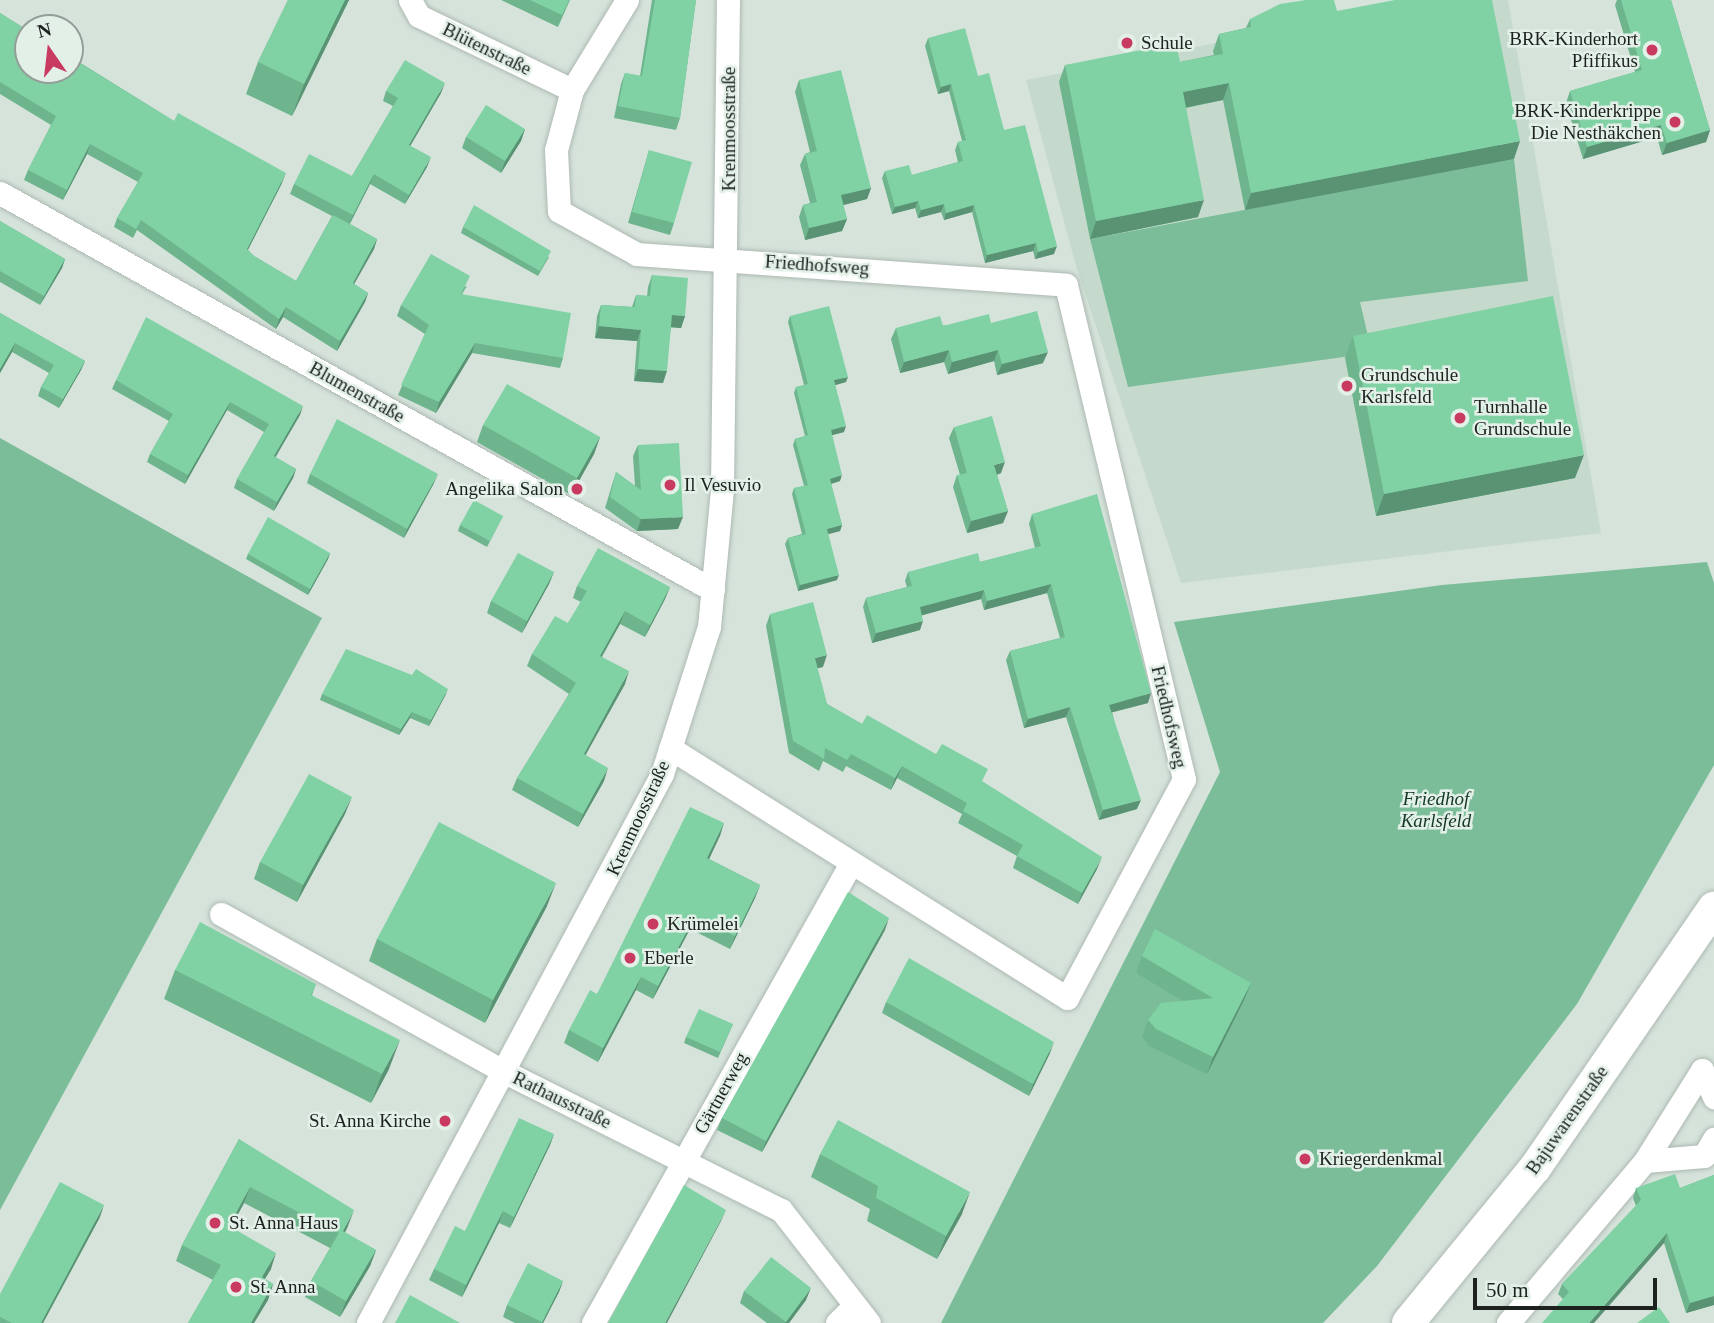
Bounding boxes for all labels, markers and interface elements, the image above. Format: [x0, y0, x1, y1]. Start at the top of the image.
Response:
north arrow [14, 14, 84, 84]
text: N [35, 18, 53, 42]
street label: Blütenstraße [439, 18, 535, 80]
place label: BRK-Kinderhort Pfiffikus [1509, 28, 1638, 72]
place label: Schule [1141, 32, 1193, 54]
marker: Schule [1119, 35, 1135, 51]
marker: BRK-Kinderhort Pfiffikus [1644, 42, 1660, 58]
street label: Krenmoosstraße [718, 67, 740, 191]
place label: BRK-Kinderkrippe Die Nesthäkchen [1514, 100, 1661, 144]
marker: BRK-Kinderkrippe Die Nesthäkchen [1667, 114, 1683, 130]
street label: Friedhofsweg [764, 250, 870, 280]
street label: Blumenstraße [305, 356, 409, 428]
place label: Grundschule Karlsfeld [1361, 364, 1458, 408]
marker: Grundschule Karlsfeld [1339, 378, 1355, 394]
place label: Turnhalle Grundschule [1474, 396, 1571, 440]
marker: Turnhalle Grundschule [1452, 410, 1468, 426]
place label: Il Vesuvio [684, 474, 762, 496]
marker: Il Vesuvio [662, 477, 678, 493]
place label: Angelika Salon [445, 478, 563, 500]
marker: Angelika Salon [569, 481, 585, 497]
street label: Friedhofsweg [1146, 664, 1192, 770]
street label: Krenmoosstraße [601, 757, 675, 879]
park label: Friedhof Karlsfeld [1401, 788, 1471, 832]
place label: Krümelei [667, 913, 739, 935]
marker: Krümelei [645, 916, 661, 932]
place label: Eberle [644, 947, 694, 969]
marker: Eberle [622, 950, 638, 966]
street label: Gärtnerweg [689, 1048, 753, 1138]
street label: Bajuwarenstraße [1521, 1061, 1613, 1179]
street label: Rathausstraße [509, 1066, 615, 1134]
place label: St. Anna Kirche [308, 1110, 431, 1132]
marker: St. Anna Kirche [437, 1113, 453, 1129]
place label: Kriegerdenkmal [1319, 1148, 1442, 1170]
marker: Kriegerdenkmal [1297, 1151, 1313, 1167]
place label: St. Anna Haus [229, 1212, 339, 1234]
marker: St. Anna Haus [207, 1215, 223, 1231]
scale bar [1476, 1264, 1660, 1308]
place label: St. Anna [250, 1276, 316, 1298]
text: 50 m [1486, 1278, 1529, 1302]
marker: St. Anna [228, 1279, 244, 1295]

